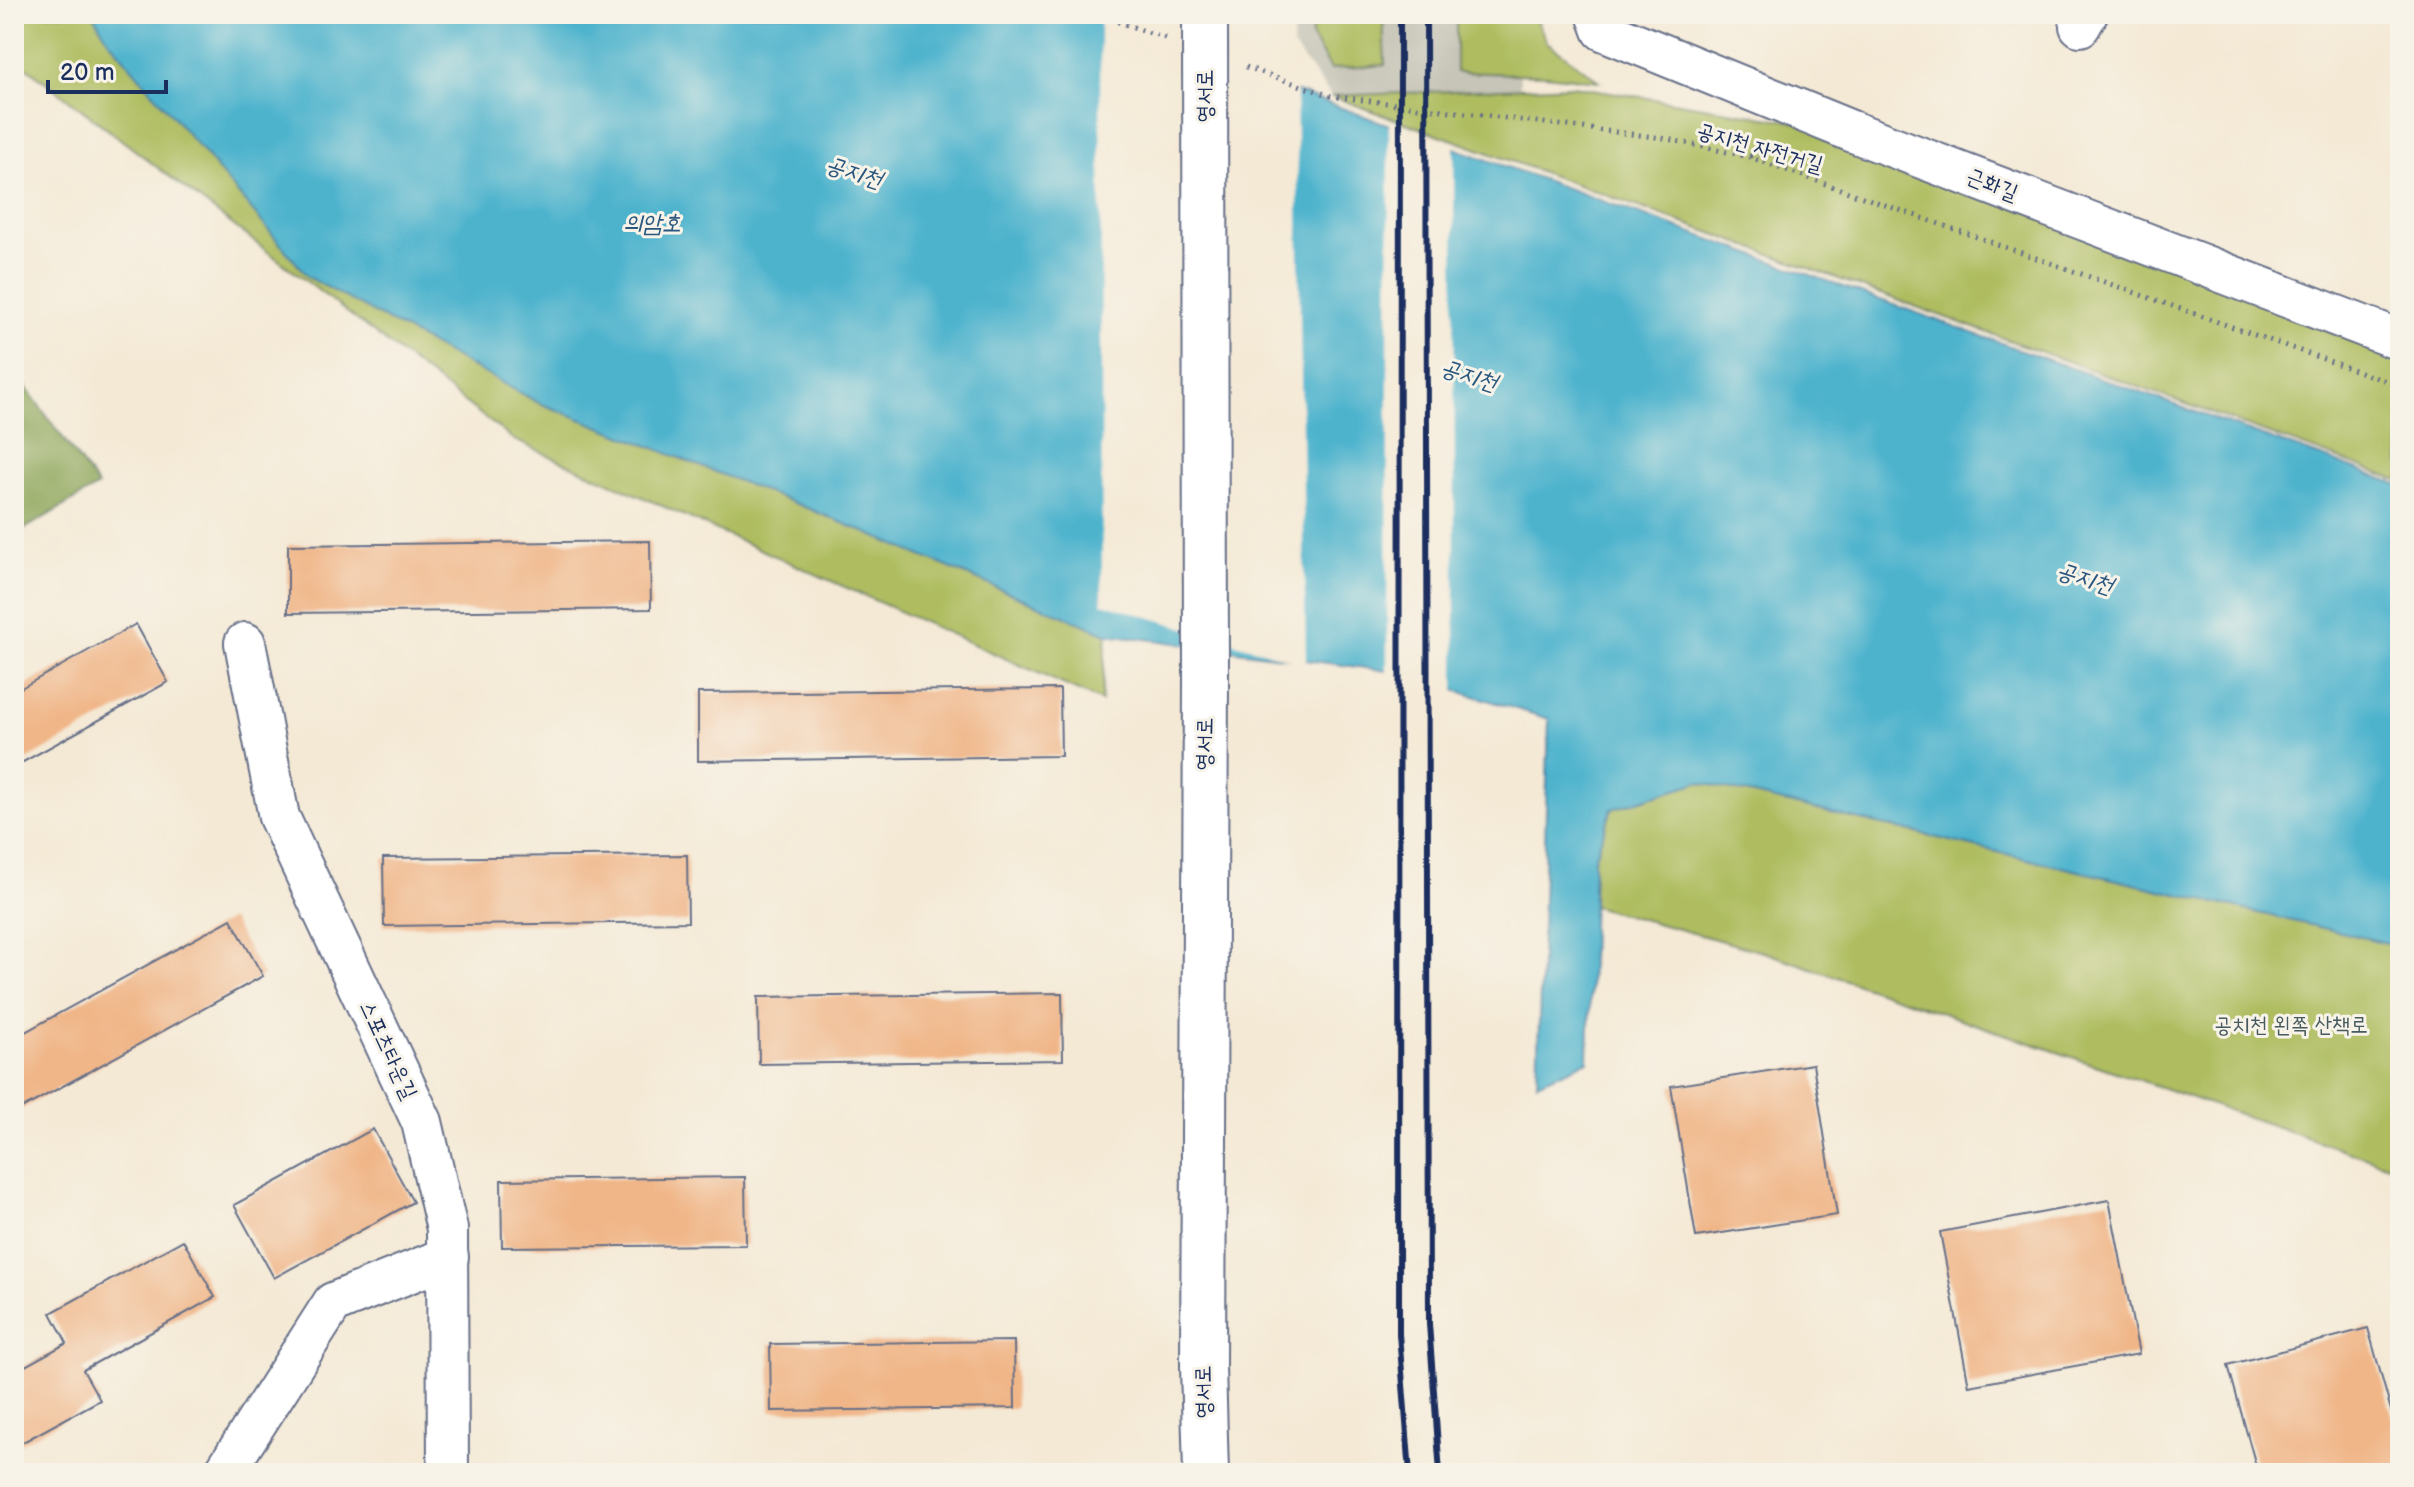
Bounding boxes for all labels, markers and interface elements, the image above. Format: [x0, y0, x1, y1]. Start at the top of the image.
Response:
scale bar [48, 44, 166, 94]
text: 20 m [60, 58, 115, 87]
street label: 영서로 [1192, 69, 1219, 123]
street label: 공지천 자전거길 [1694, 117, 1826, 179]
water label: 공지천 [822, 149, 889, 196]
street label: 근화길 [1962, 163, 2022, 207]
water label: 의암호 [623, 209, 681, 238]
water label: 공지천 [1437, 352, 1504, 399]
water label: 공지천 [2053, 555, 2120, 602]
street label: 영서로 [1191, 717, 1219, 771]
street label: 스포츠타운길 [353, 996, 423, 1104]
park label: 공치천 왼쪽 산책로 [2214, 1012, 2368, 1039]
street label: 영서로 [1190, 1365, 1218, 1419]

